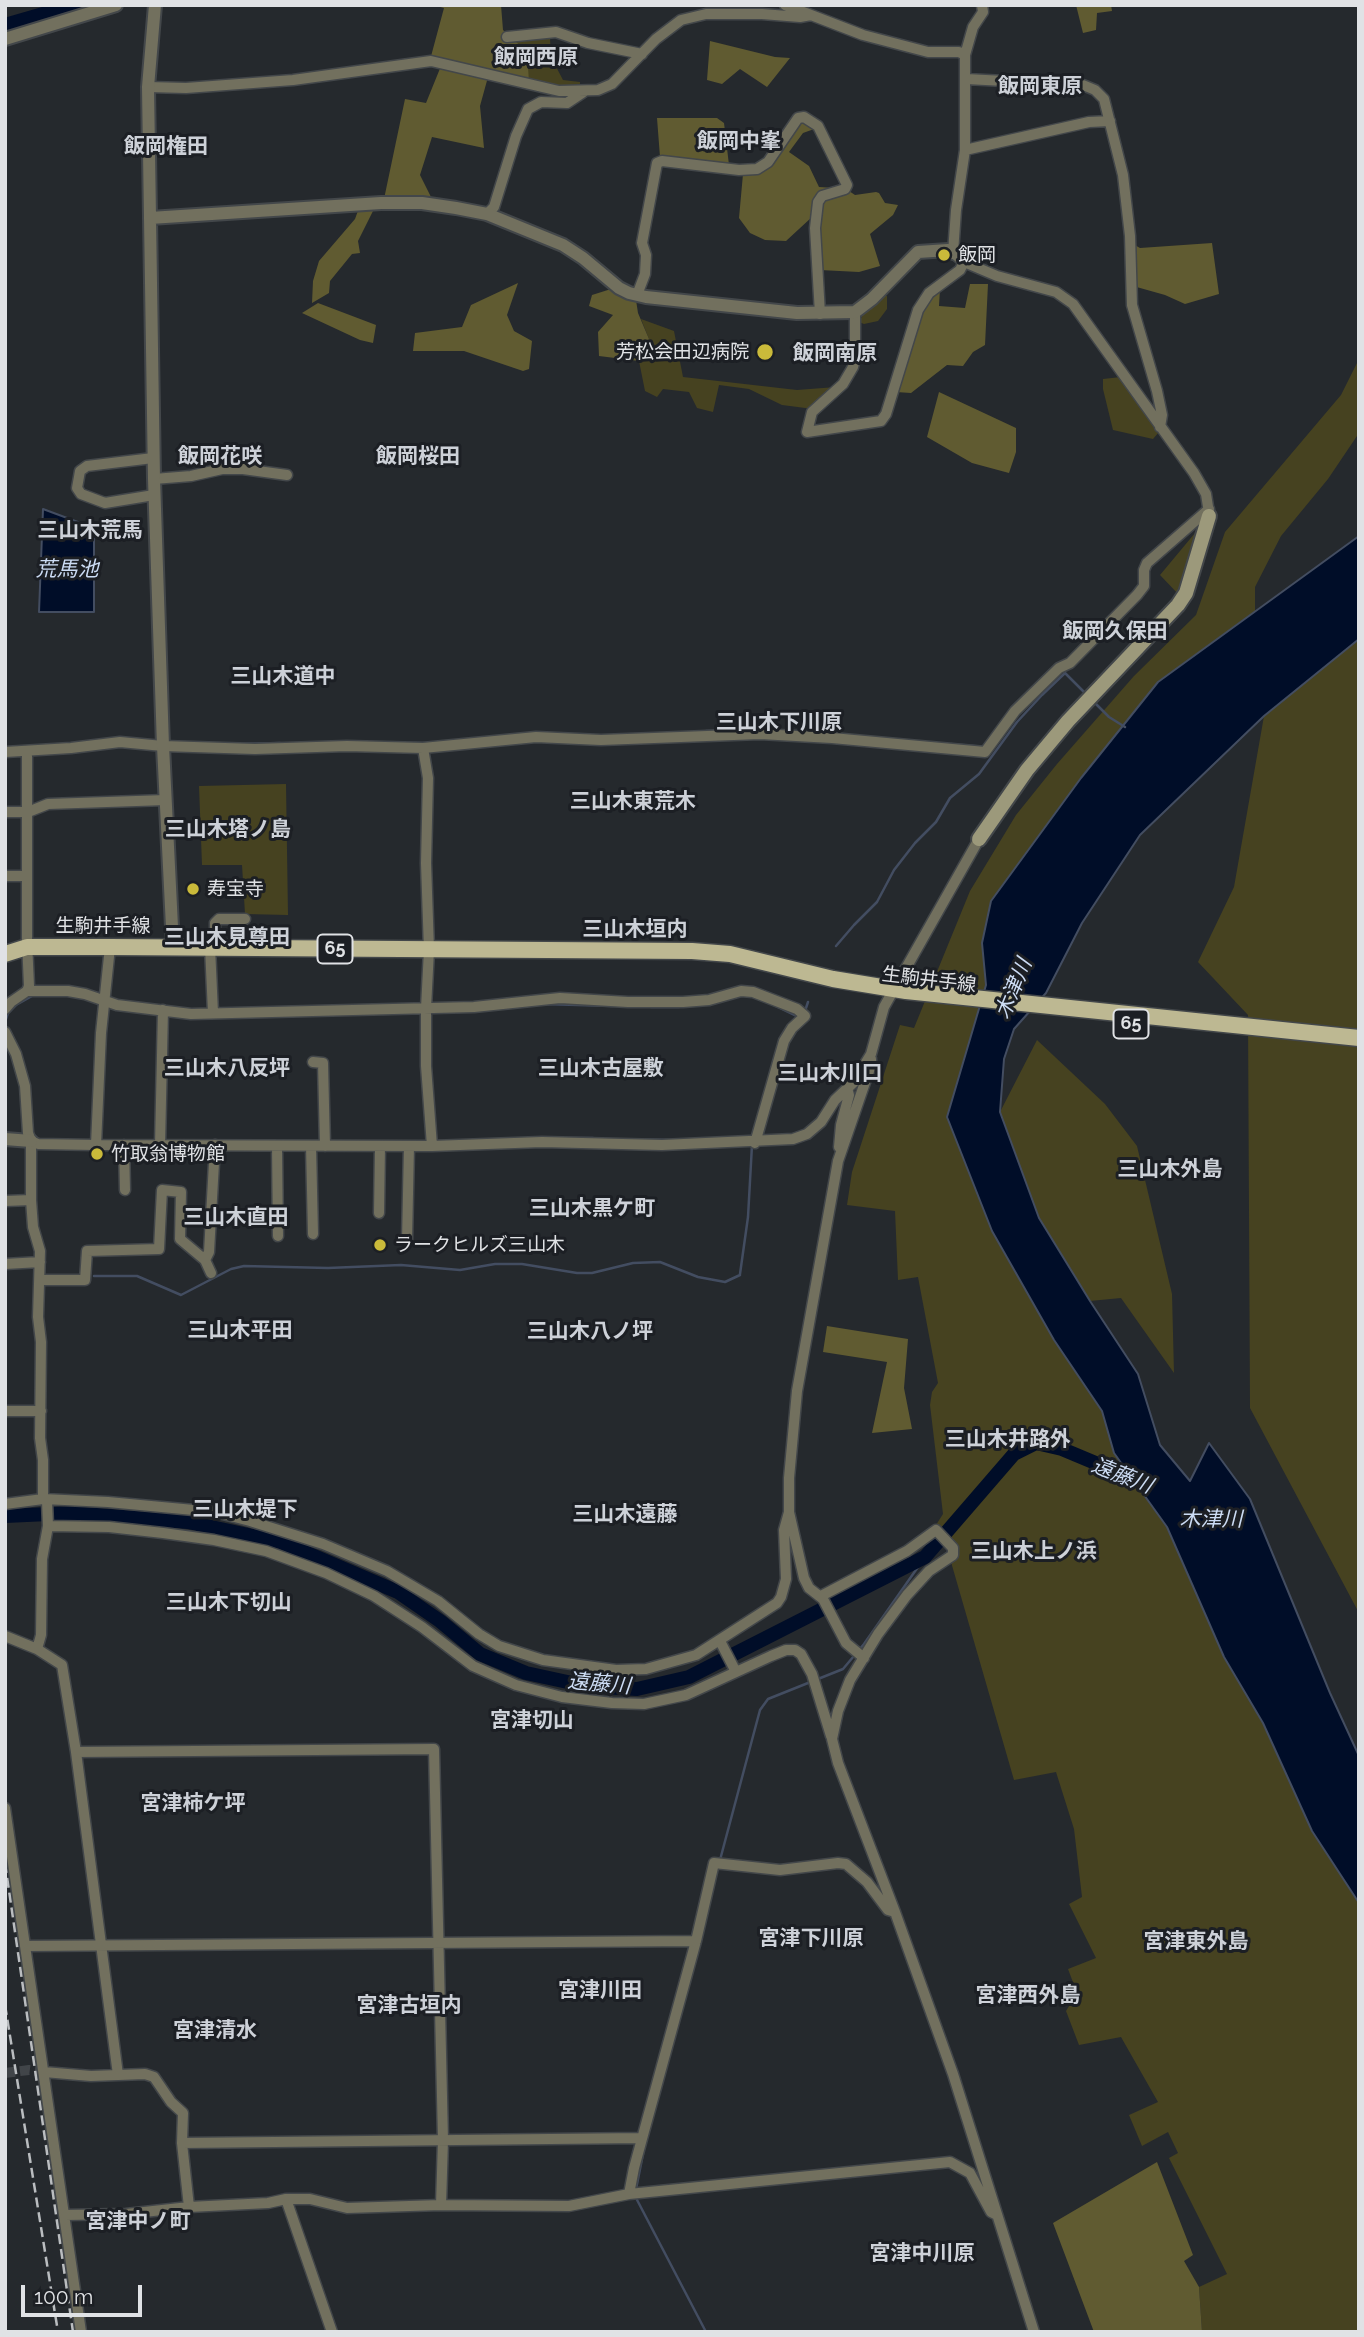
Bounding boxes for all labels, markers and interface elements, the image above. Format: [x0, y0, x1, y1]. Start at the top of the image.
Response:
district label: 飯岡西原 [494, 45, 578, 71]
district label: 飯岡東原 [998, 74, 1082, 100]
district label: 飯岡中峯 [697, 129, 781, 155]
district label: 飯岡権田 [124, 134, 208, 160]
place label: 飯岡 [958, 244, 996, 266]
marker: 飯岡 [936, 247, 952, 263]
place label: 芳松会田辺病院 [616, 341, 749, 363]
district label: 飯岡南原 [793, 341, 877, 367]
marker: 芳松会田辺病院 [755, 342, 775, 362]
district label: 飯岡花咲 [178, 444, 262, 470]
district label: 飯岡桜田 [376, 444, 460, 470]
district label: 三山木荒馬 [38, 518, 142, 544]
water label: 荒馬池 [36, 557, 98, 583]
district label: 飯岡久保田 [1063, 619, 1167, 645]
district label: 三山木道中 [231, 664, 335, 690]
district label: 三山木下川原 [716, 710, 842, 736]
district label: 三山木東荒木 [570, 789, 696, 815]
district label: 三山木塔ノ島 [165, 817, 291, 843]
place label: 寿宝寺 [207, 878, 264, 900]
marker: 寿宝寺 [185, 881, 201, 897]
street label: 生駒井手線 [56, 915, 150, 937]
district label: 三山木垣内 [583, 917, 687, 943]
district label: 三山木見尊田 [164, 925, 290, 951]
road number: 65 [318, 934, 352, 964]
water label: 木津川 [991, 955, 1037, 1023]
street label: 生駒井手線 [880, 963, 978, 997]
road number: 65 [1114, 1009, 1148, 1038]
district label: 三山木八反坪 [164, 1056, 290, 1082]
district label: 三山木古屋敷 [538, 1056, 664, 1082]
district label: 三山木川口 [778, 1061, 882, 1087]
place label: 竹取翁博物館 [111, 1143, 225, 1165]
marker: 竹取翁博物館 [89, 1146, 105, 1162]
district label: 三山木外島 [1118, 1157, 1222, 1183]
district label: 三山木黒ケ町 [529, 1196, 655, 1222]
district label: 三山木直田 [184, 1205, 288, 1231]
place label: ラークヒルズ三山木 [394, 1234, 565, 1256]
marker: ラークヒルズ三山木 [372, 1237, 388, 1253]
district label: 三山木平田 [188, 1318, 292, 1344]
district label: 三山木八ノ坪 [527, 1319, 653, 1345]
district label: 三山木井路外 [945, 1427, 1071, 1453]
water label: 遠藤川 [1088, 1453, 1156, 1499]
district label: 三山木堤下 [193, 1497, 297, 1523]
district label: 三山木遠藤 [573, 1502, 677, 1528]
water label: 木津川 [1180, 1507, 1242, 1533]
district label: 三山木上ノ浜 [971, 1539, 1097, 1565]
district label: 三山木下切山 [166, 1590, 292, 1616]
water label: 遠藤川 [567, 1669, 631, 1699]
district label: 宮津切山 [490, 1708, 574, 1734]
district label: 宮津柿ケ坪 [141, 1791, 245, 1817]
district label: 宮津下川原 [759, 1926, 863, 1952]
district label: 宮津東外島 [1144, 1929, 1248, 1955]
district label: 宮津川田 [558, 1978, 642, 2004]
district label: 宮津西外島 [976, 1983, 1080, 2009]
district label: 宮津古垣内 [357, 1993, 461, 2019]
district label: 宮津清水 [173, 2018, 257, 2044]
district label: 宮津中ノ町 [86, 2209, 190, 2235]
district label: 宮津中川原 [870, 2241, 974, 2267]
scale bar [24, 2270, 145, 2314]
text: 100 m [34, 2284, 93, 2309]

